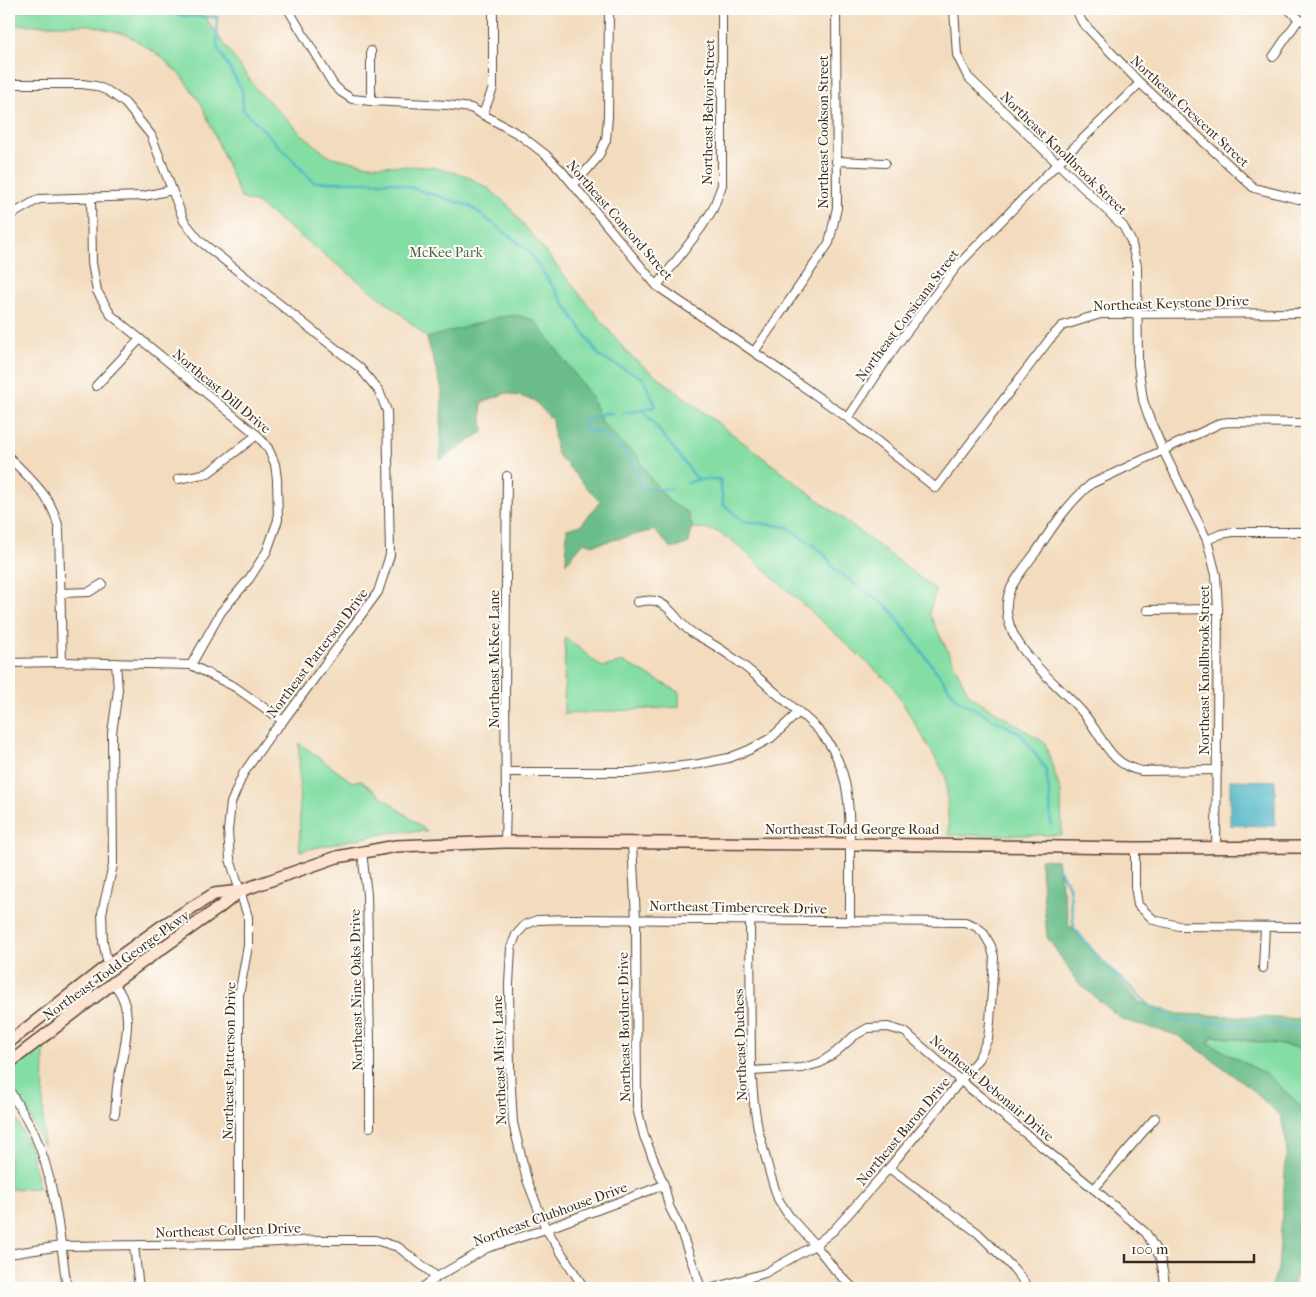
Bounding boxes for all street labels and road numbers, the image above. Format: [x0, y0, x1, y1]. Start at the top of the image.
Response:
street label: Northeast Belvoir Street [699, 39, 718, 185]
street label: Northeast Crescent Street [1127, 52, 1253, 171]
street label: Northeast Cookson Street [815, 55, 832, 209]
street label: Northeast Knollbrook Street [997, 88, 1131, 219]
street label: Northeast Concord Street [563, 157, 676, 284]
street label: Northeast Corsicana Street [852, 246, 963, 385]
street label: Northeast Keystone Drive [1093, 292, 1249, 315]
street label: Northeast Dill Drive [169, 345, 274, 437]
street label: Northeast Patterson Drive [263, 585, 372, 721]
street label: Northeast Knollbrook Street [1196, 585, 1213, 755]
street label: Northeast McKee Lane [486, 590, 503, 728]
street label: Northeast Todd George Road [765, 821, 940, 838]
street label: Northeast Timbercreek Drive [649, 897, 827, 918]
street label: Northeast Todd George Pkwy [40, 906, 193, 1024]
street label: Northeast Nine Oaks Drive [347, 909, 366, 1071]
street label: Northeast Bordner Drive [615, 952, 634, 1102]
street label: Northeast Patterson Drive [220, 982, 239, 1140]
street label: Northeast Duchess [730, 988, 751, 1101]
street label: Northeast Misty Lane [489, 995, 510, 1125]
street label: Northeast Debonair Drive [926, 1032, 1057, 1145]
street label: Northeast Baron Drive [853, 1074, 954, 1189]
street label: Northeast Clubhouse Drive [471, 1179, 630, 1250]
street label: Northeast Colleen Drive [155, 1219, 301, 1242]

